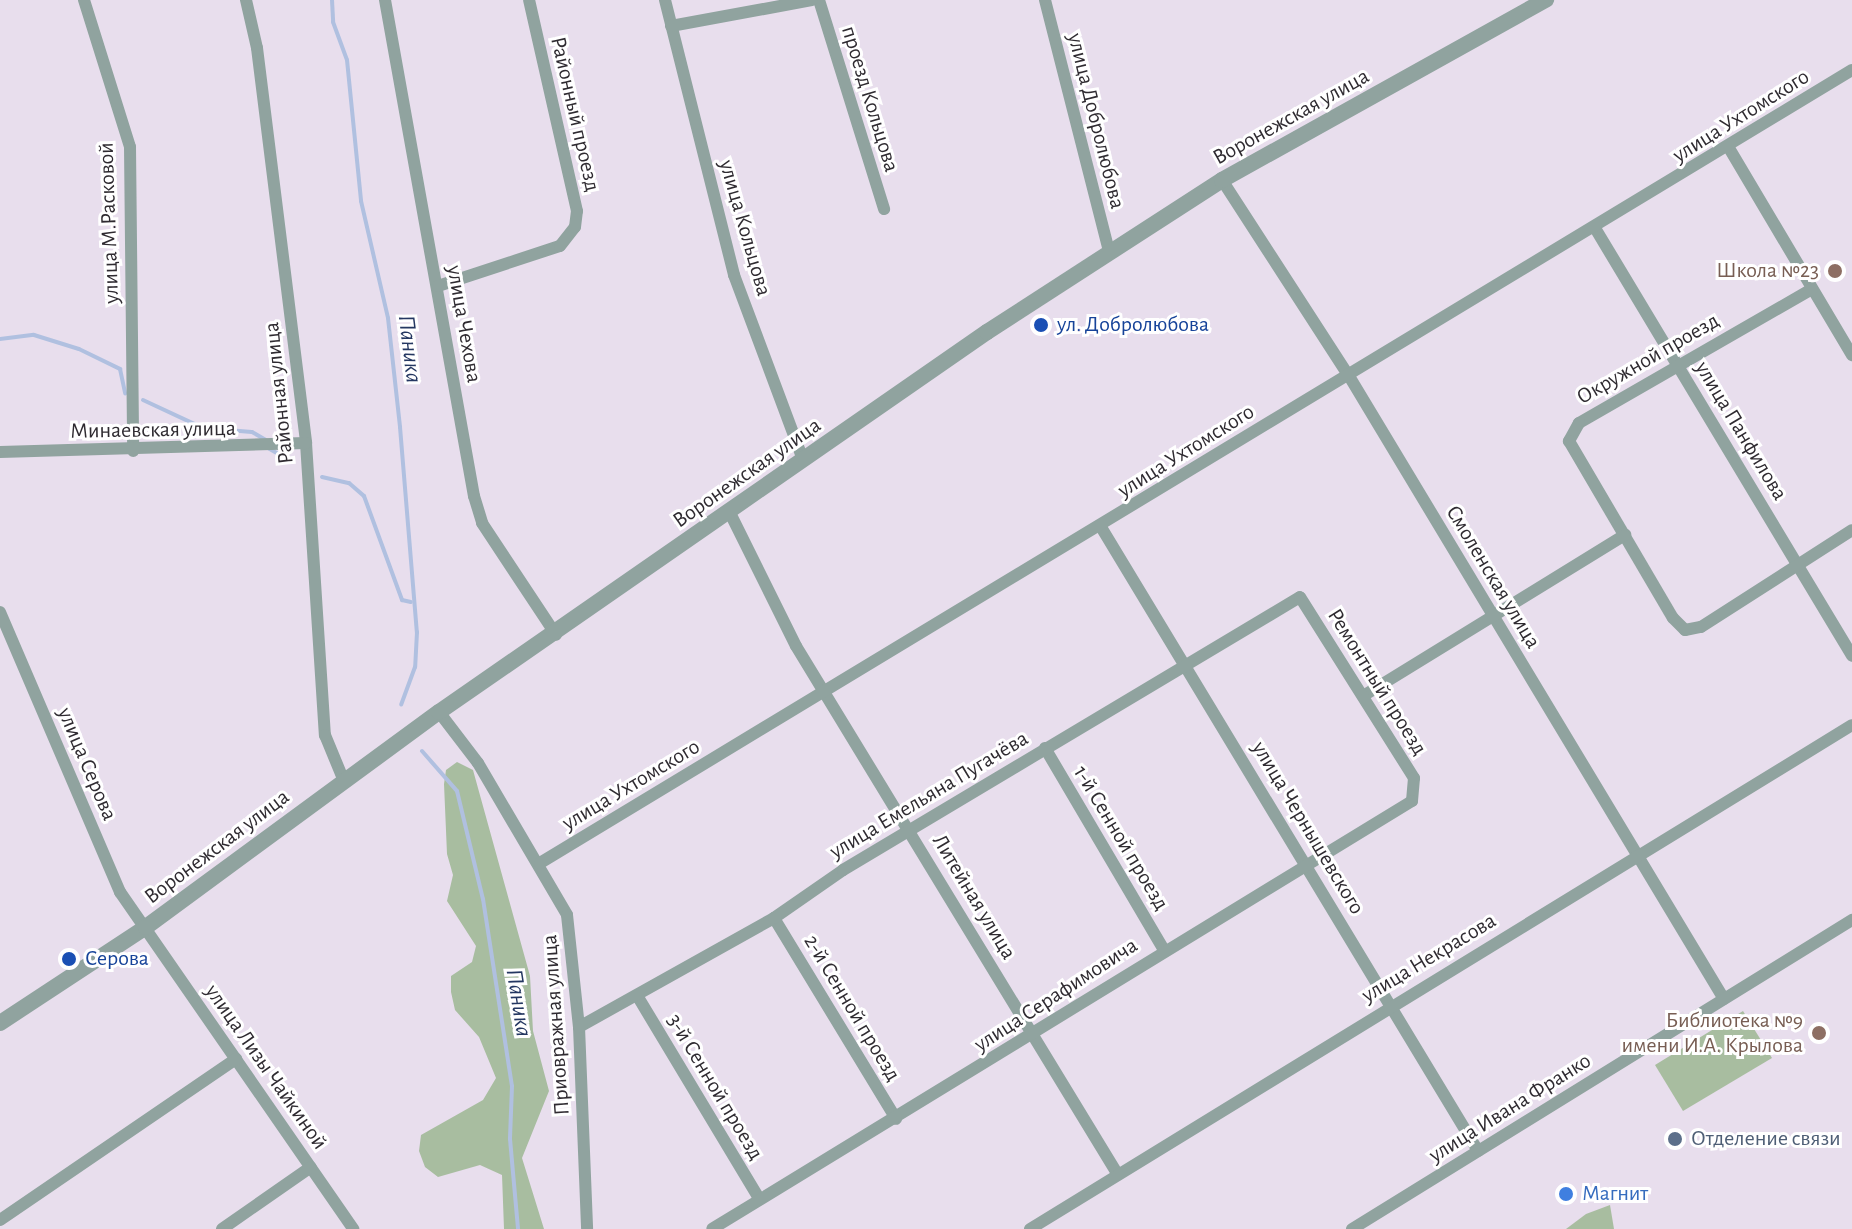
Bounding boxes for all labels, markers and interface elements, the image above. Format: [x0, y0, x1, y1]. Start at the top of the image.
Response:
street label: проезд Кольцова [835, 23, 905, 175]
street label: улица Добролюбова [1061, 30, 1131, 212]
street label: Районный проезд [544, 34, 606, 194]
street label: Воронежская улица [1208, 63, 1374, 171]
street label: улица Ухтомского [1668, 64, 1814, 168]
street label: улица М.Расковой [93, 142, 125, 304]
street label: улица Кольцова [713, 157, 777, 299]
place label: Школа №23 [1716, 258, 1819, 284]
marker: Школа №23 [1826, 262, 1844, 280]
street label: улица Чехова [441, 263, 487, 385]
street label: Окружной проезд [1572, 308, 1724, 410]
place label: ул. Добролюбова [1057, 312, 1209, 338]
water label: Паника [391, 313, 427, 385]
marker: ул. Добролюбова [1032, 316, 1050, 334]
street label: Районная улица [258, 321, 300, 465]
street label: улица Панфилова [1689, 357, 1793, 505]
street label: улица Ухтомского [1113, 399, 1259, 503]
street label: Воронежская улица [668, 412, 826, 534]
street label: Минаевская улица [70, 415, 236, 445]
street label: Смоленская улица [1440, 501, 1546, 653]
street label: Ремонтный проезд [1321, 604, 1433, 760]
street label: улица Серова [51, 704, 123, 824]
street label: улица Емельяна Пугачёва [825, 725, 1033, 865]
street label: улица Ухтомского [557, 734, 705, 836]
street label: улица Чернышевского [1246, 737, 1370, 919]
street label: 1-й Сенной проезд [1067, 761, 1175, 915]
street label: Воронежская улица [139, 784, 295, 910]
street label: Литейная улица [926, 830, 1022, 964]
street label: улица Некрасова [1357, 907, 1501, 1009]
street label: 2-й Сенной проезд [798, 930, 906, 1086]
street label: улица Серафимовича [969, 932, 1143, 1058]
street label: Приовражная улица [537, 934, 575, 1116]
place label: Серова [85, 946, 149, 972]
marker: Серова [60, 950, 78, 968]
water label: Паника [498, 967, 538, 1039]
street label: улица Лизы Чайкиной [199, 979, 333, 1155]
place label: Библиотека №9 имени И.А. Крылова [1622, 1007, 1803, 1058]
street label: 3-й Сенной проезд [661, 1009, 769, 1165]
marker: Библиотека №9 имени И.А. Крылова [1810, 1024, 1828, 1042]
street label: улица Ивана Франко [1424, 1047, 1596, 1169]
place label: Отделение связи [1691, 1126, 1841, 1152]
marker: Отделение связи [1666, 1130, 1684, 1148]
place label: Магнит [1582, 1181, 1648, 1207]
marker: Магнит [1557, 1185, 1575, 1203]

